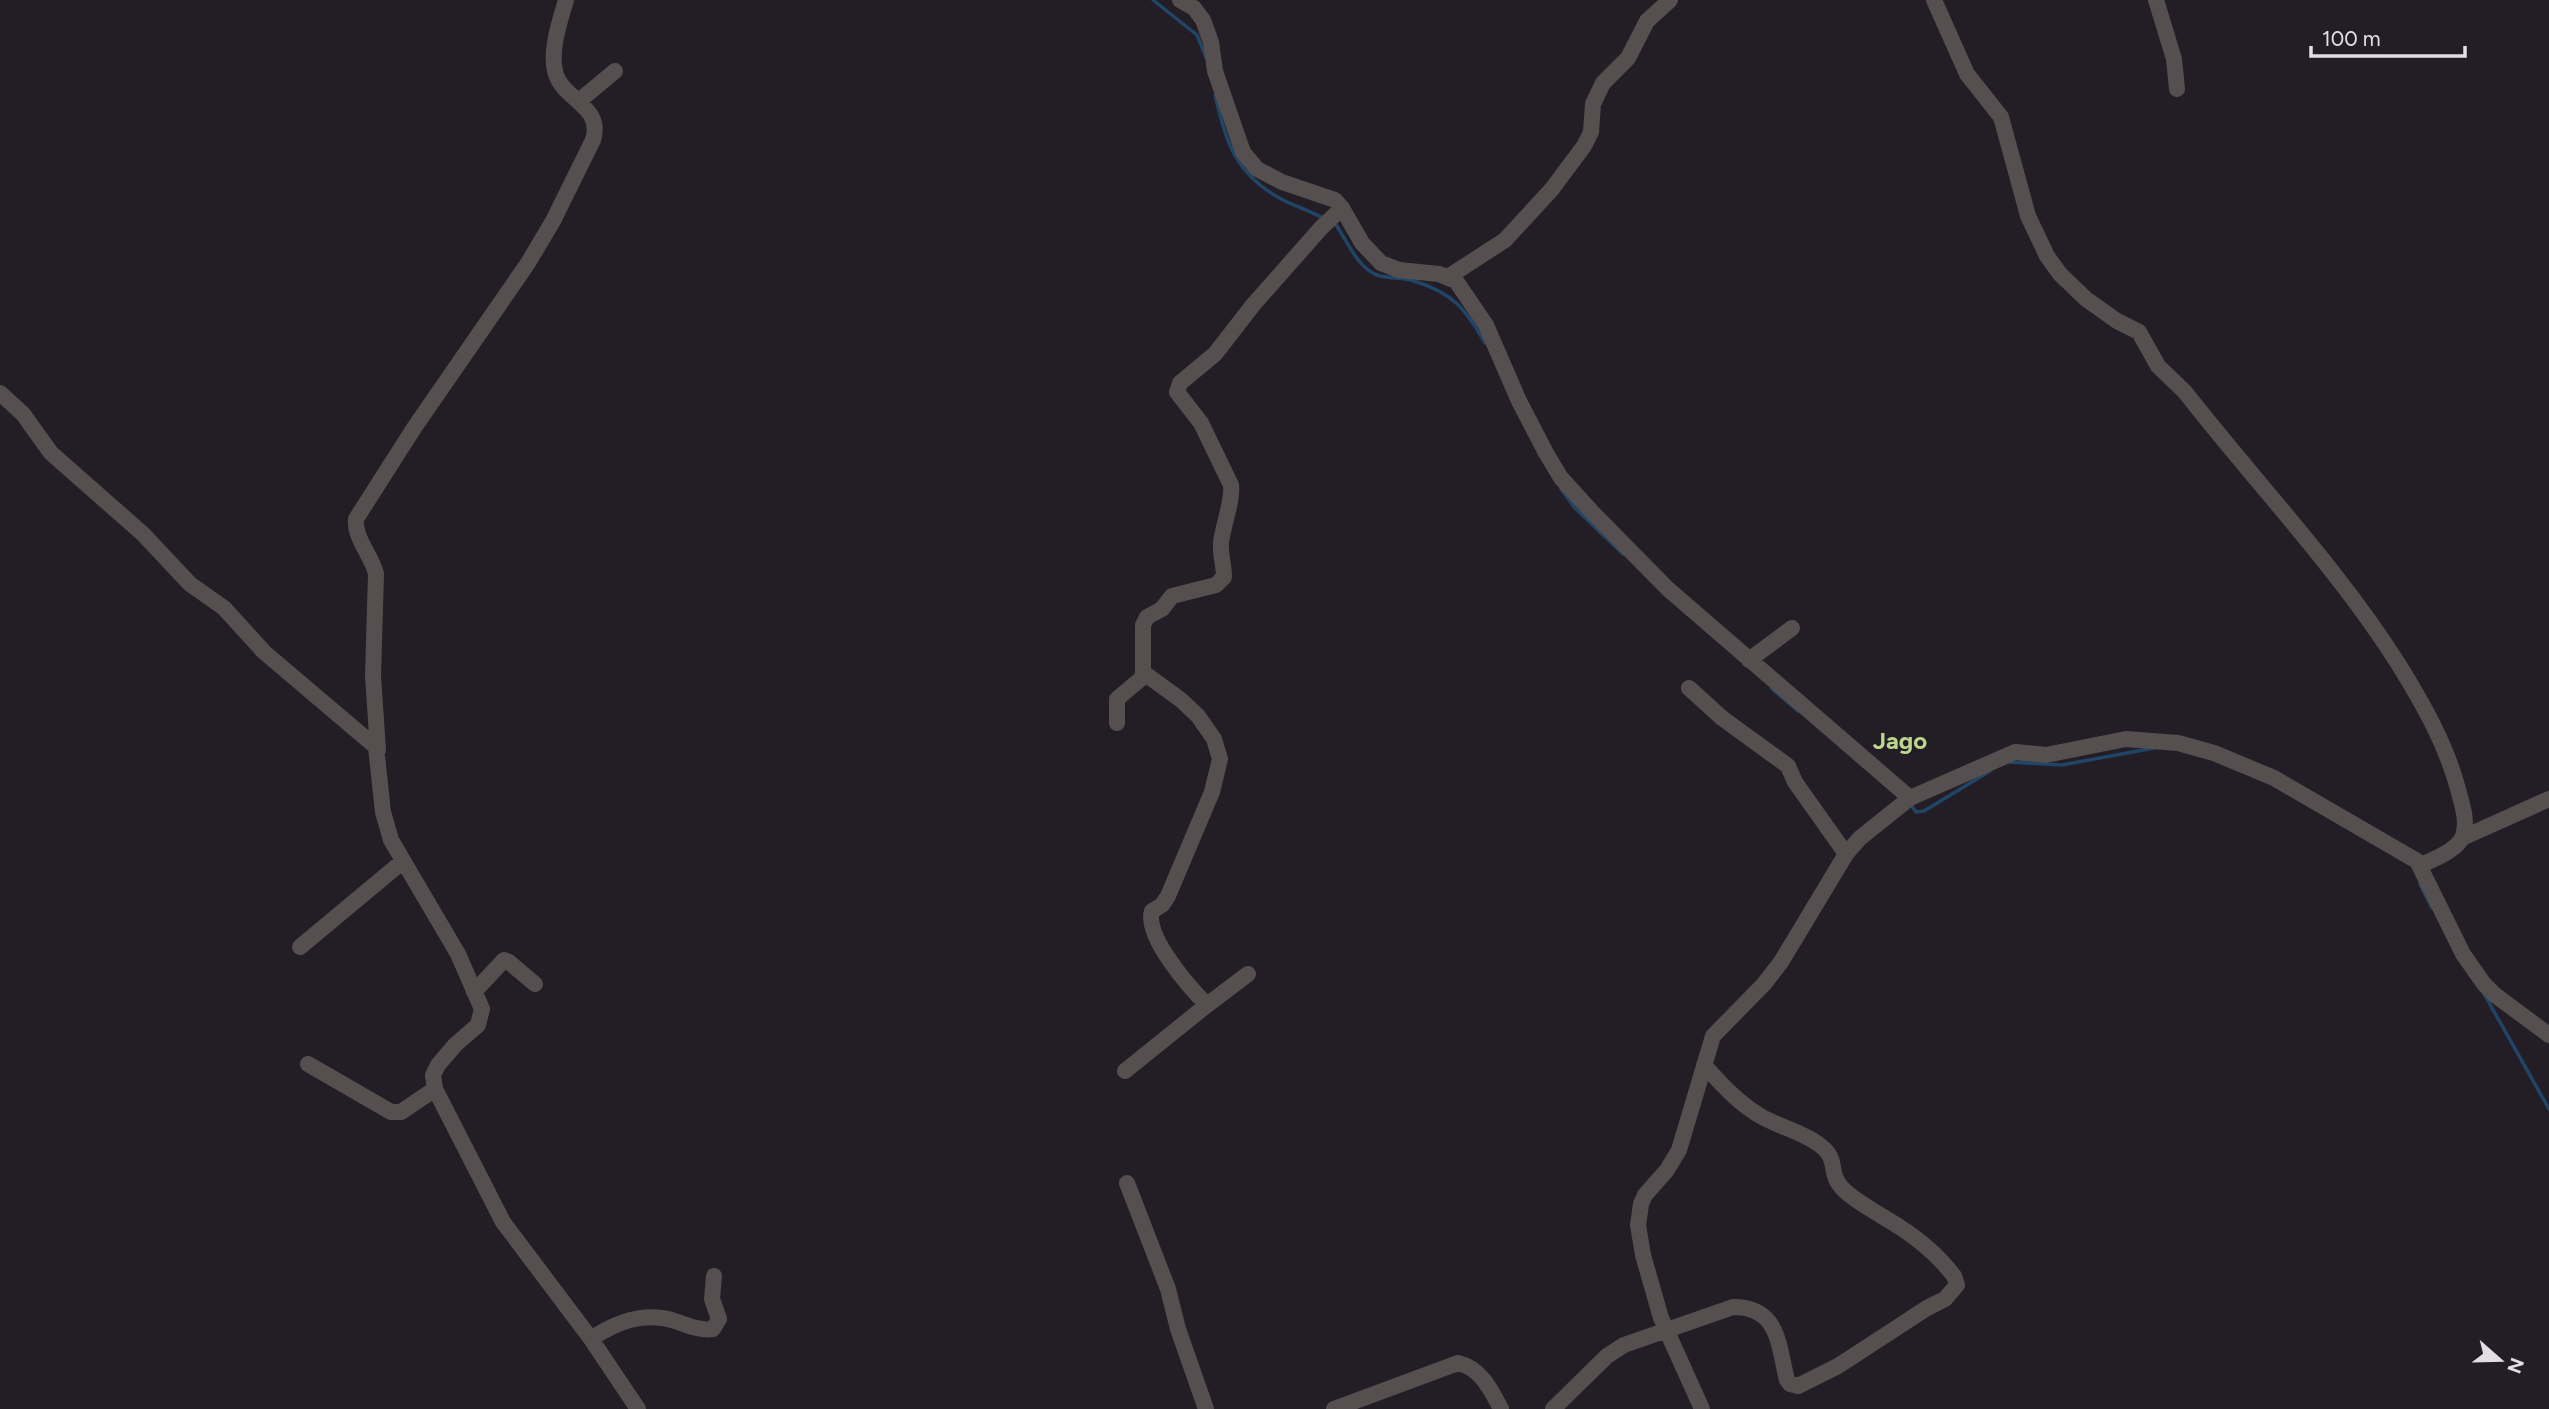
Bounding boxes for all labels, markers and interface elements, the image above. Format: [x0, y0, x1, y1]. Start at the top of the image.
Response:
scale bar [2311, 14, 2465, 58]
text: 100 m [2322, 26, 2381, 51]
district label: Jago [1873, 726, 1927, 755]
north arrow [2465, 1325, 2535, 1395]
text: N [2502, 1355, 2529, 1376]

